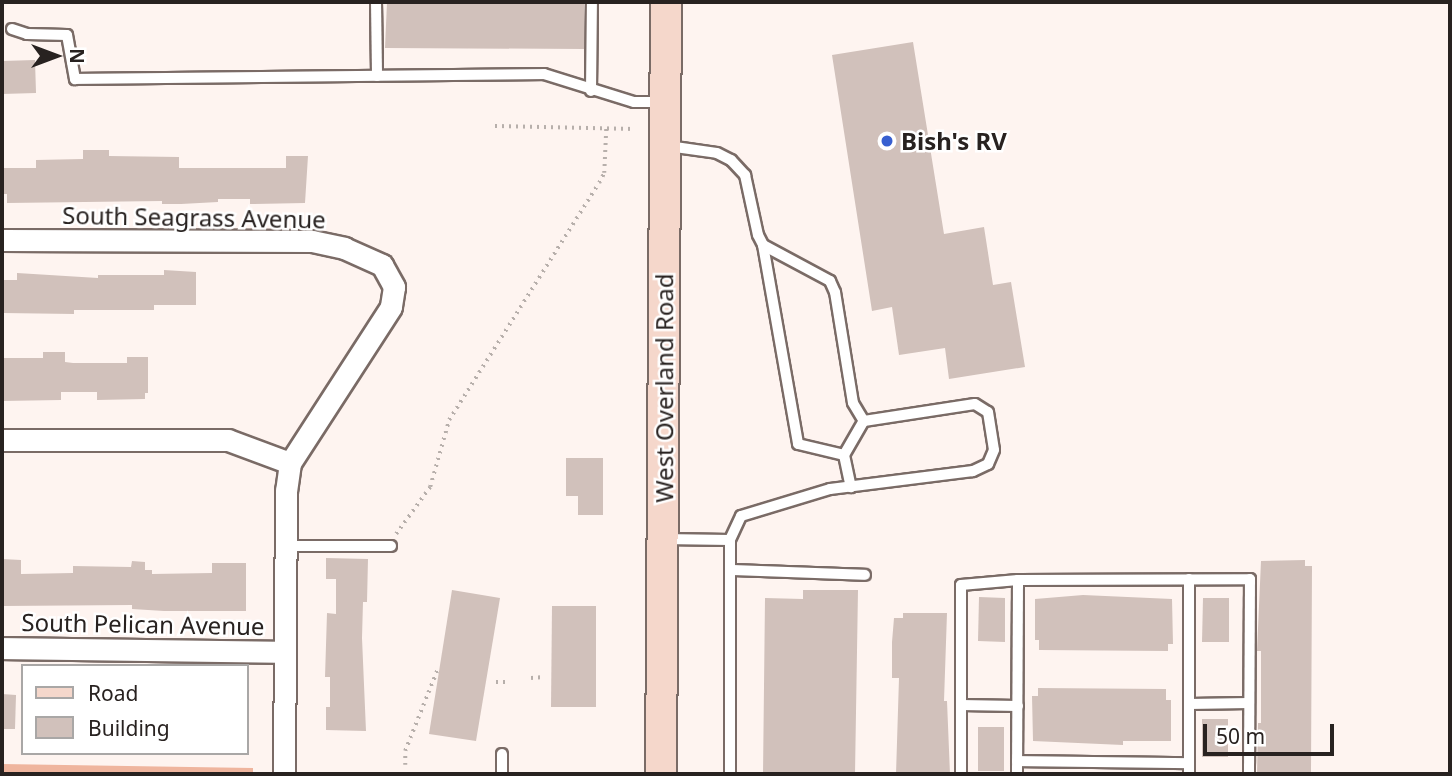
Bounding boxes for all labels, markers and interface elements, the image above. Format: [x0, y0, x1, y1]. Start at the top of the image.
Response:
north arrow [21, 21, 91, 91]
text: N [64, 48, 90, 64]
place label: Bish's RV [901, 127, 1007, 155]
marker: Bish's RV [879, 133, 895, 149]
street label: South Seagrass Avenue [62, 200, 326, 234]
street label: West Overland Road [650, 273, 678, 503]
street label: South Pelican Avenue [21, 607, 265, 641]
legend [21, 664, 248, 755]
text: Road [88, 679, 138, 707]
scale bar [1207, 710, 1338, 754]
text: Building [88, 714, 170, 742]
text: 50 m [1216, 722, 1265, 750]

